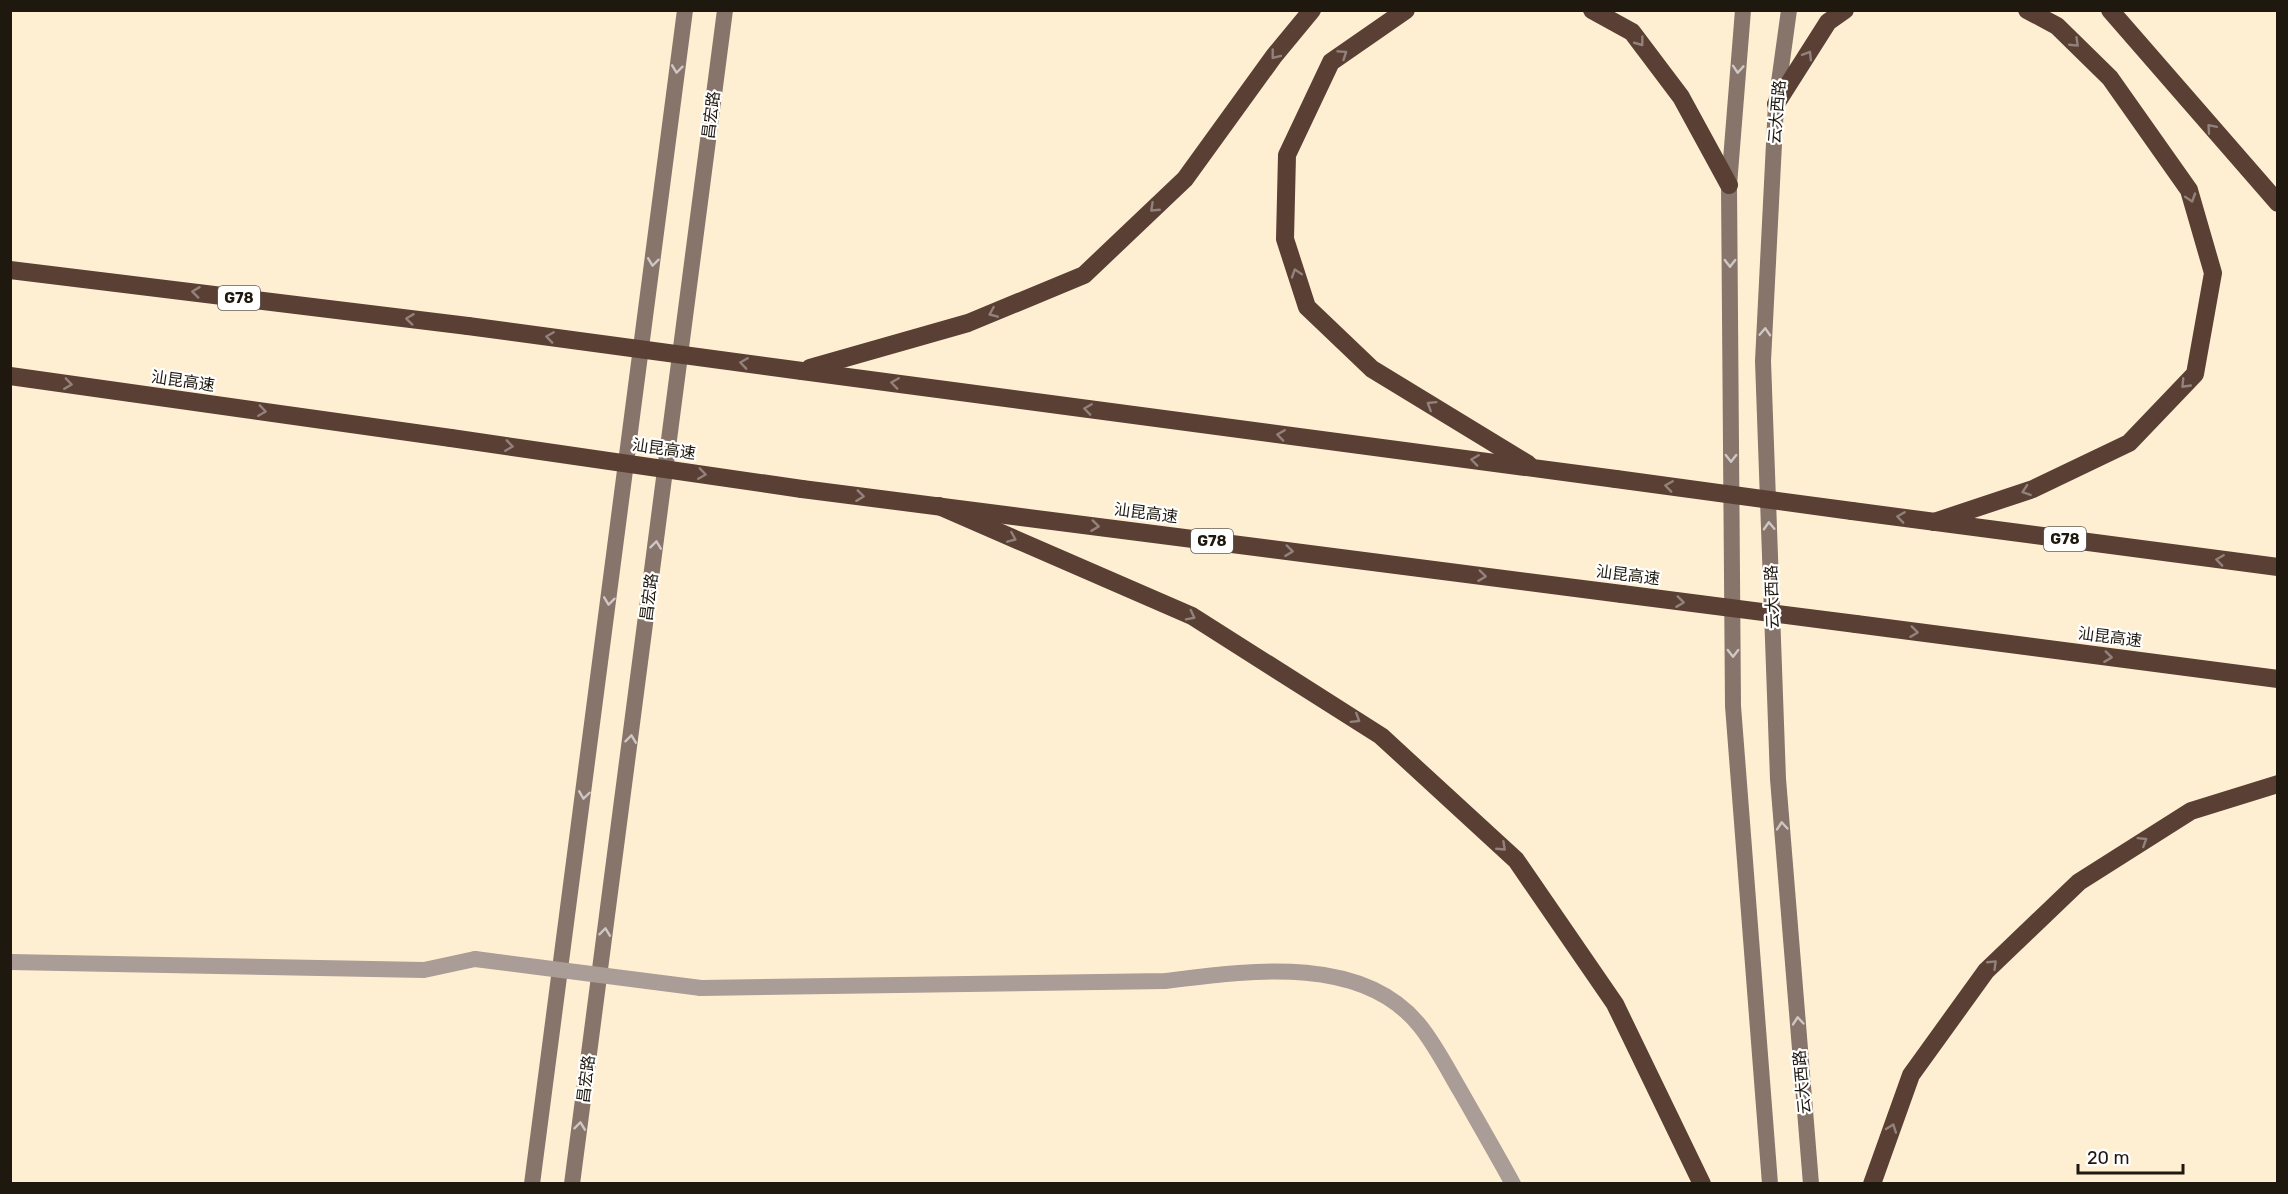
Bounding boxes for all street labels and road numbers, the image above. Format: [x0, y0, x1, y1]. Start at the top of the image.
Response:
street label: 云大西路 [1765, 79, 1789, 145]
street label: 昌宏路 [699, 90, 723, 140]
road number: G78 [218, 286, 260, 310]
street label: 汕昆高速 [150, 367, 216, 395]
street label: 汕昆高速 [631, 435, 697, 463]
street label: 汕昆高速 [1113, 500, 1179, 526]
road number: G78 [2044, 527, 2086, 551]
road number: G78 [1191, 529, 1233, 553]
street label: 汕昆高速 [1595, 562, 1661, 588]
street label: 云大西路 [1761, 565, 1783, 629]
street label: 昌宏路 [637, 572, 661, 622]
street label: 汕昆高速 [2077, 624, 2143, 650]
street label: 云大西路 [1790, 1049, 1814, 1115]
street label: 昌宏路 [574, 1054, 598, 1104]

